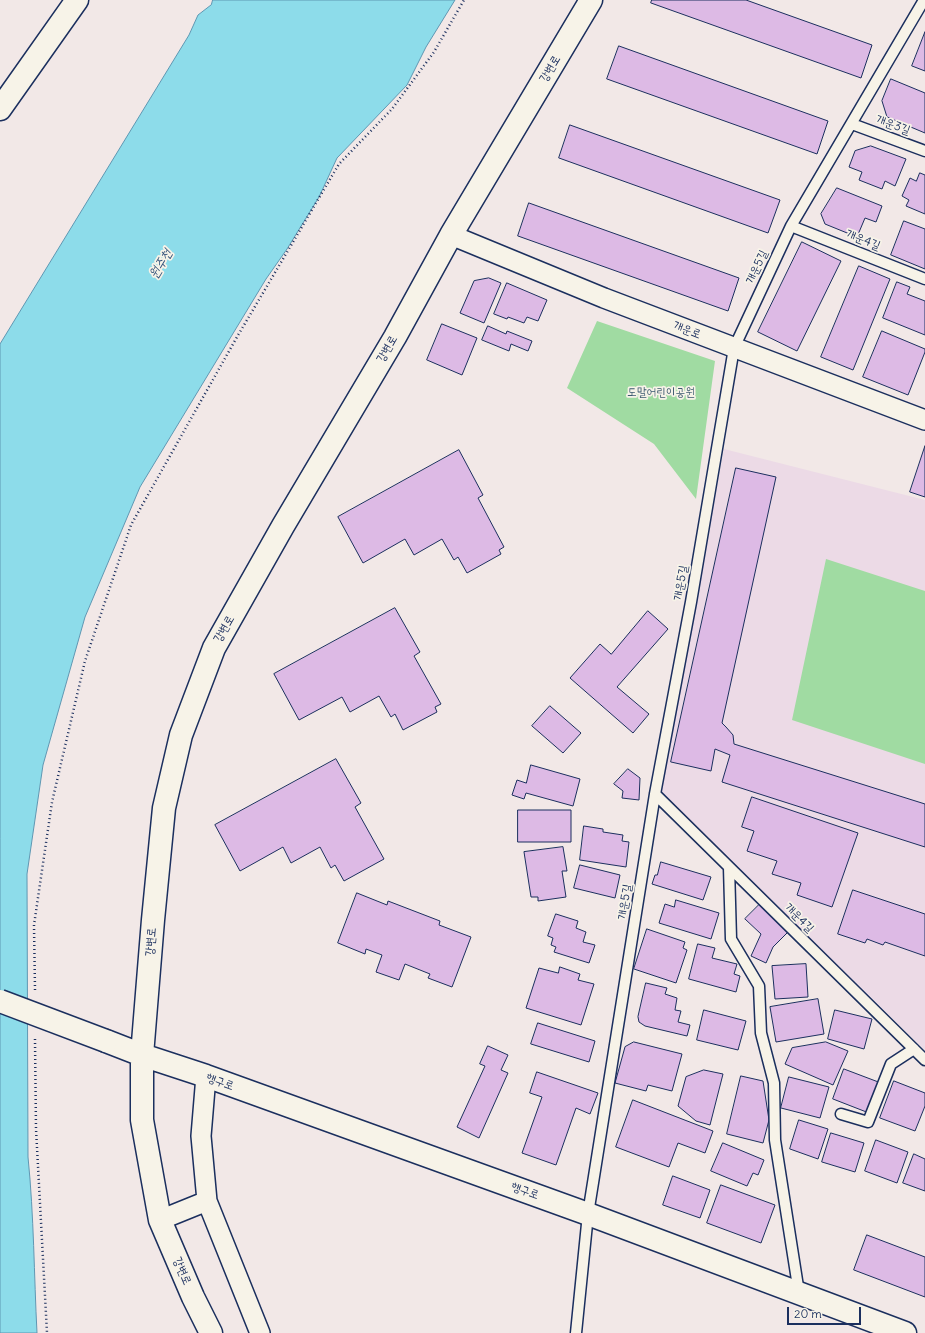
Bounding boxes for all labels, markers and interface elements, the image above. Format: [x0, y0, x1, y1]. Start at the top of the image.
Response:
street label: 강변로 [536, 53, 564, 85]
street label: 개운3길 [874, 112, 912, 138]
street label: 개운4길 [844, 227, 882, 253]
water label: 원주천 [146, 247, 176, 281]
street label: 개운5길 [743, 248, 771, 286]
street label: 개운로 [671, 318, 703, 342]
street label: 강변로 [374, 333, 400, 365]
park label: 도말어린이공원 [627, 386, 695, 400]
street label: 개운5길 [671, 564, 691, 602]
street label: 강변로 [211, 613, 237, 645]
street label: 개운5길 [615, 883, 635, 921]
street label: 개운4길 [781, 900, 817, 936]
street label: 강변로 [143, 927, 159, 957]
street label: 행구로 [204, 1070, 236, 1094]
street label: 행구로 [509, 1179, 541, 1203]
street label: 강변로 [170, 1255, 194, 1287]
scale bar [789, 1299, 863, 1325]
text: 20 m [794, 1306, 822, 1321]

